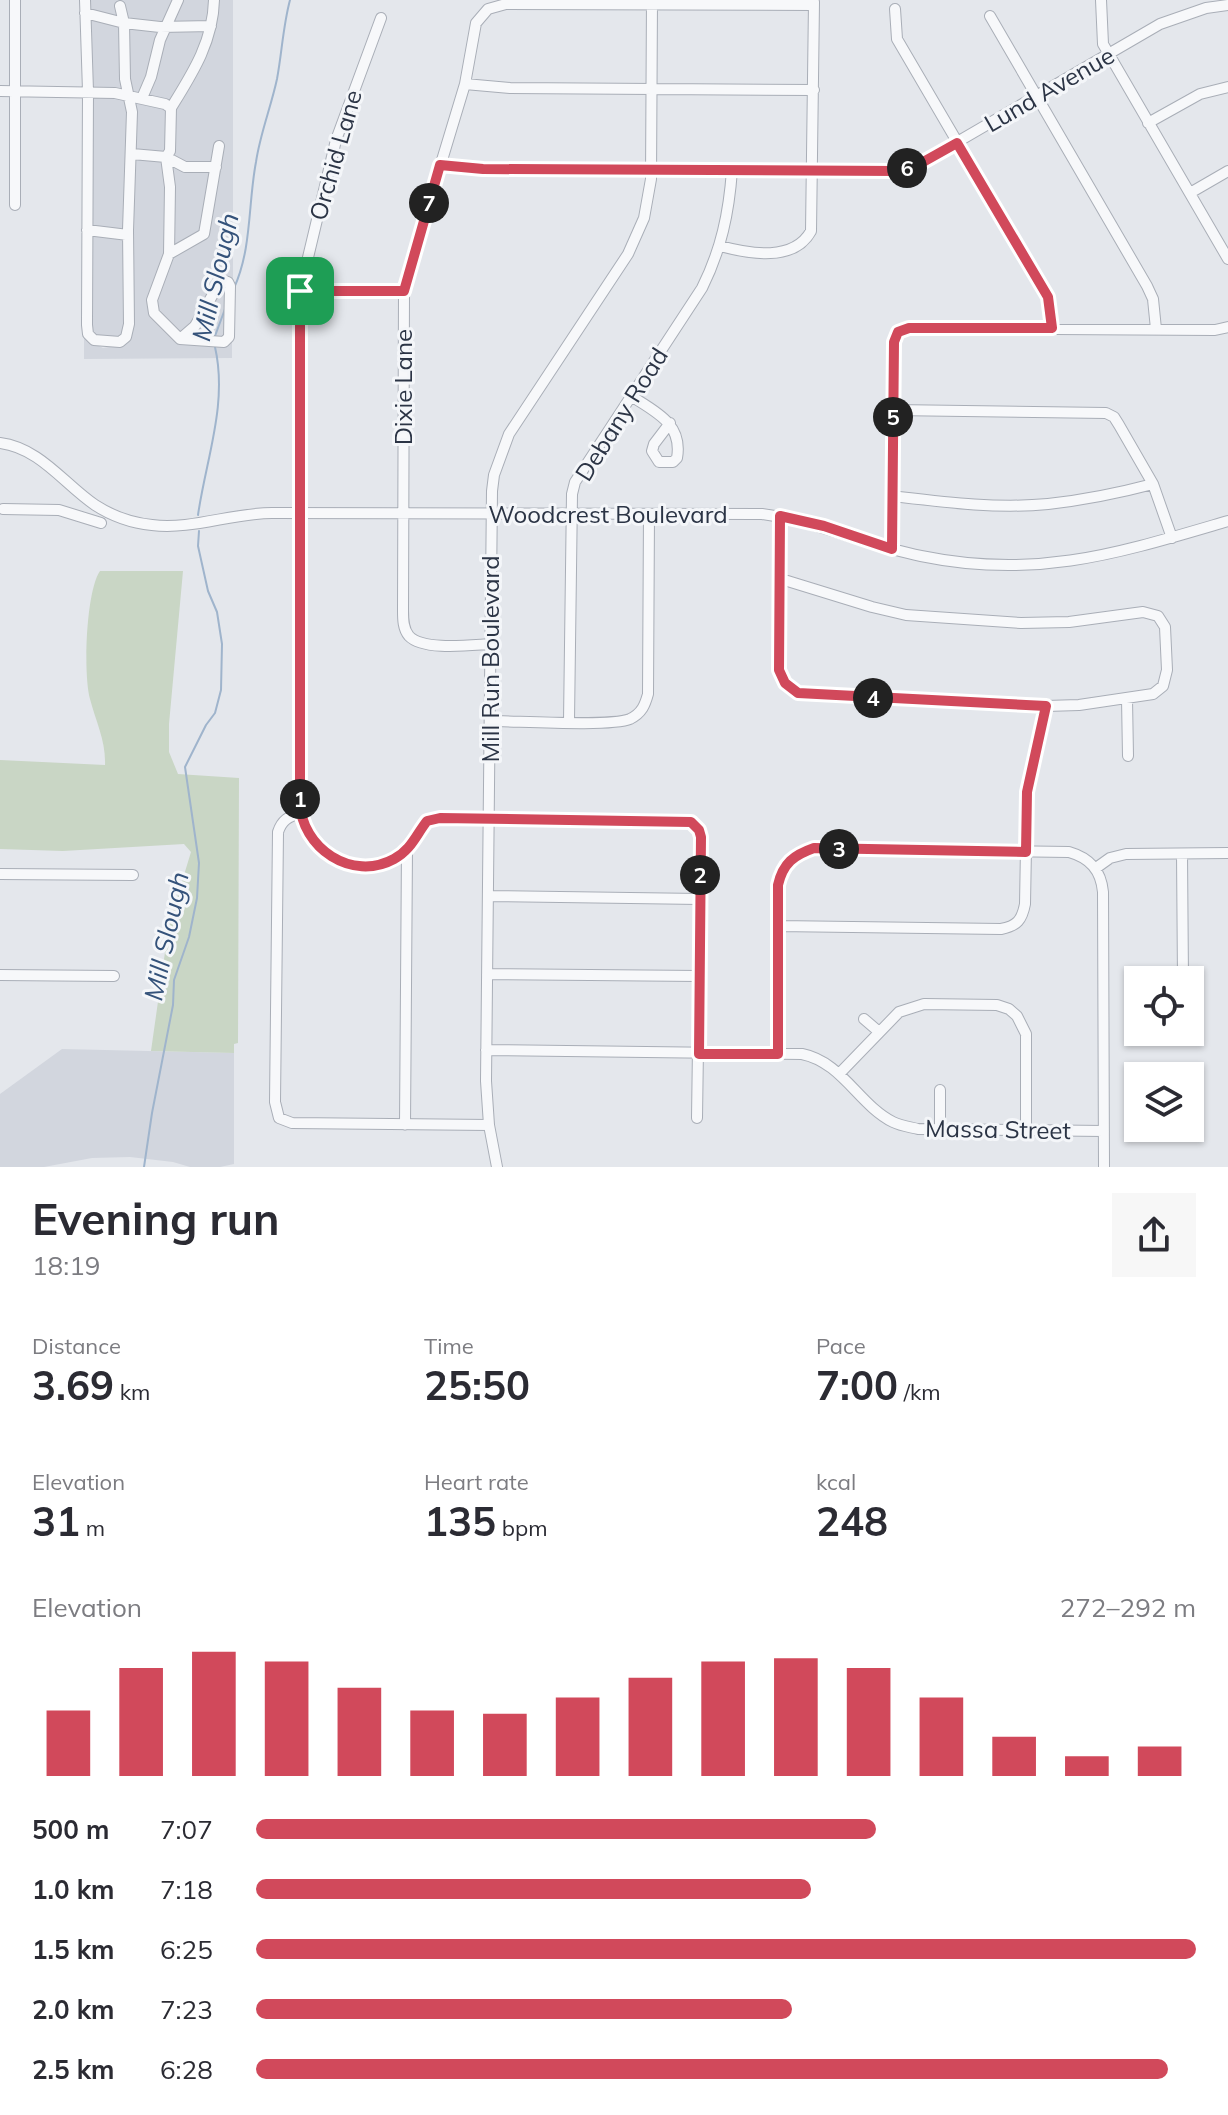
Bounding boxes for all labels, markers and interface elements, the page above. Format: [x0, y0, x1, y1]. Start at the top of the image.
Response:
street label: Lund Avenue [979, 40, 1119, 138]
street label: Orchid Lane [302, 86, 368, 224]
pin: 6 [887, 148, 927, 188]
text: 6 [900, 154, 914, 182]
pin: 7 [409, 183, 449, 223]
text: 7 [422, 189, 436, 217]
water label: Mill Slough [184, 210, 246, 344]
pin [266, 257, 334, 325]
icon: arrive [278, 269, 322, 313]
street label: Dixie Lane [388, 329, 418, 445]
street label: Debany Road [568, 342, 674, 486]
pin: 5 [873, 397, 913, 437]
text: 5 [886, 403, 900, 431]
street label: Woodcrest Boulevard [488, 499, 728, 529]
street label: Mill Run Boulevard [475, 555, 505, 763]
pin: 4 [853, 678, 893, 718]
text: 4 [866, 684, 880, 712]
pin: 1 [280, 779, 320, 819]
text: 1 [293, 785, 307, 813]
pin: 3 [819, 829, 859, 869]
text: 3 [832, 835, 846, 863]
pin: 2 [680, 855, 720, 895]
text: 2 [693, 861, 707, 889]
water label: Mill Slough [136, 869, 196, 1003]
map controls [1124, 966, 1204, 1142]
button: locate [1124, 966, 1204, 1046]
button: layers [1124, 1062, 1204, 1142]
street label: Massa Street [925, 1113, 1071, 1145]
text: Evening run [32, 1191, 279, 1246]
button: share [1112, 1193, 1196, 1277]
text: 18:19 [32, 1249, 100, 1282]
text: Distance [32, 1332, 121, 1360]
text: Time [424, 1332, 474, 1360]
text: Pace [816, 1332, 866, 1360]
text: 3.69 [32, 1360, 114, 1410]
text: 25:50 [424, 1360, 530, 1410]
text: 7:00 [816, 1360, 898, 1410]
text: km [114, 1378, 150, 1406]
text: /km [898, 1378, 941, 1406]
text: Elevation [32, 1468, 125, 1496]
text: Heart rate [424, 1468, 529, 1496]
text: kcal [816, 1468, 856, 1496]
text: 31 [32, 1496, 80, 1546]
text: 135 [424, 1496, 496, 1546]
text: 248 [816, 1496, 888, 1546]
text: m [80, 1514, 105, 1542]
text: bpm [496, 1514, 547, 1542]
text: Elevation [32, 1591, 142, 1624]
text: 272–292 m [1060, 1591, 1196, 1624]
text: 500 m [32, 1813, 109, 1846]
text: 7:07 [160, 1813, 213, 1846]
text: 1.0 km [32, 1873, 115, 1906]
text: 7:18 [160, 1873, 213, 1906]
text: 1.5 km [32, 1933, 115, 1966]
text: 6:25 [160, 1933, 213, 1966]
text: 2.0 km [32, 1993, 115, 2026]
text: 7:23 [160, 1993, 213, 2026]
text: 2.5 km [32, 2053, 115, 2086]
text: 6:28 [160, 2053, 213, 2086]

